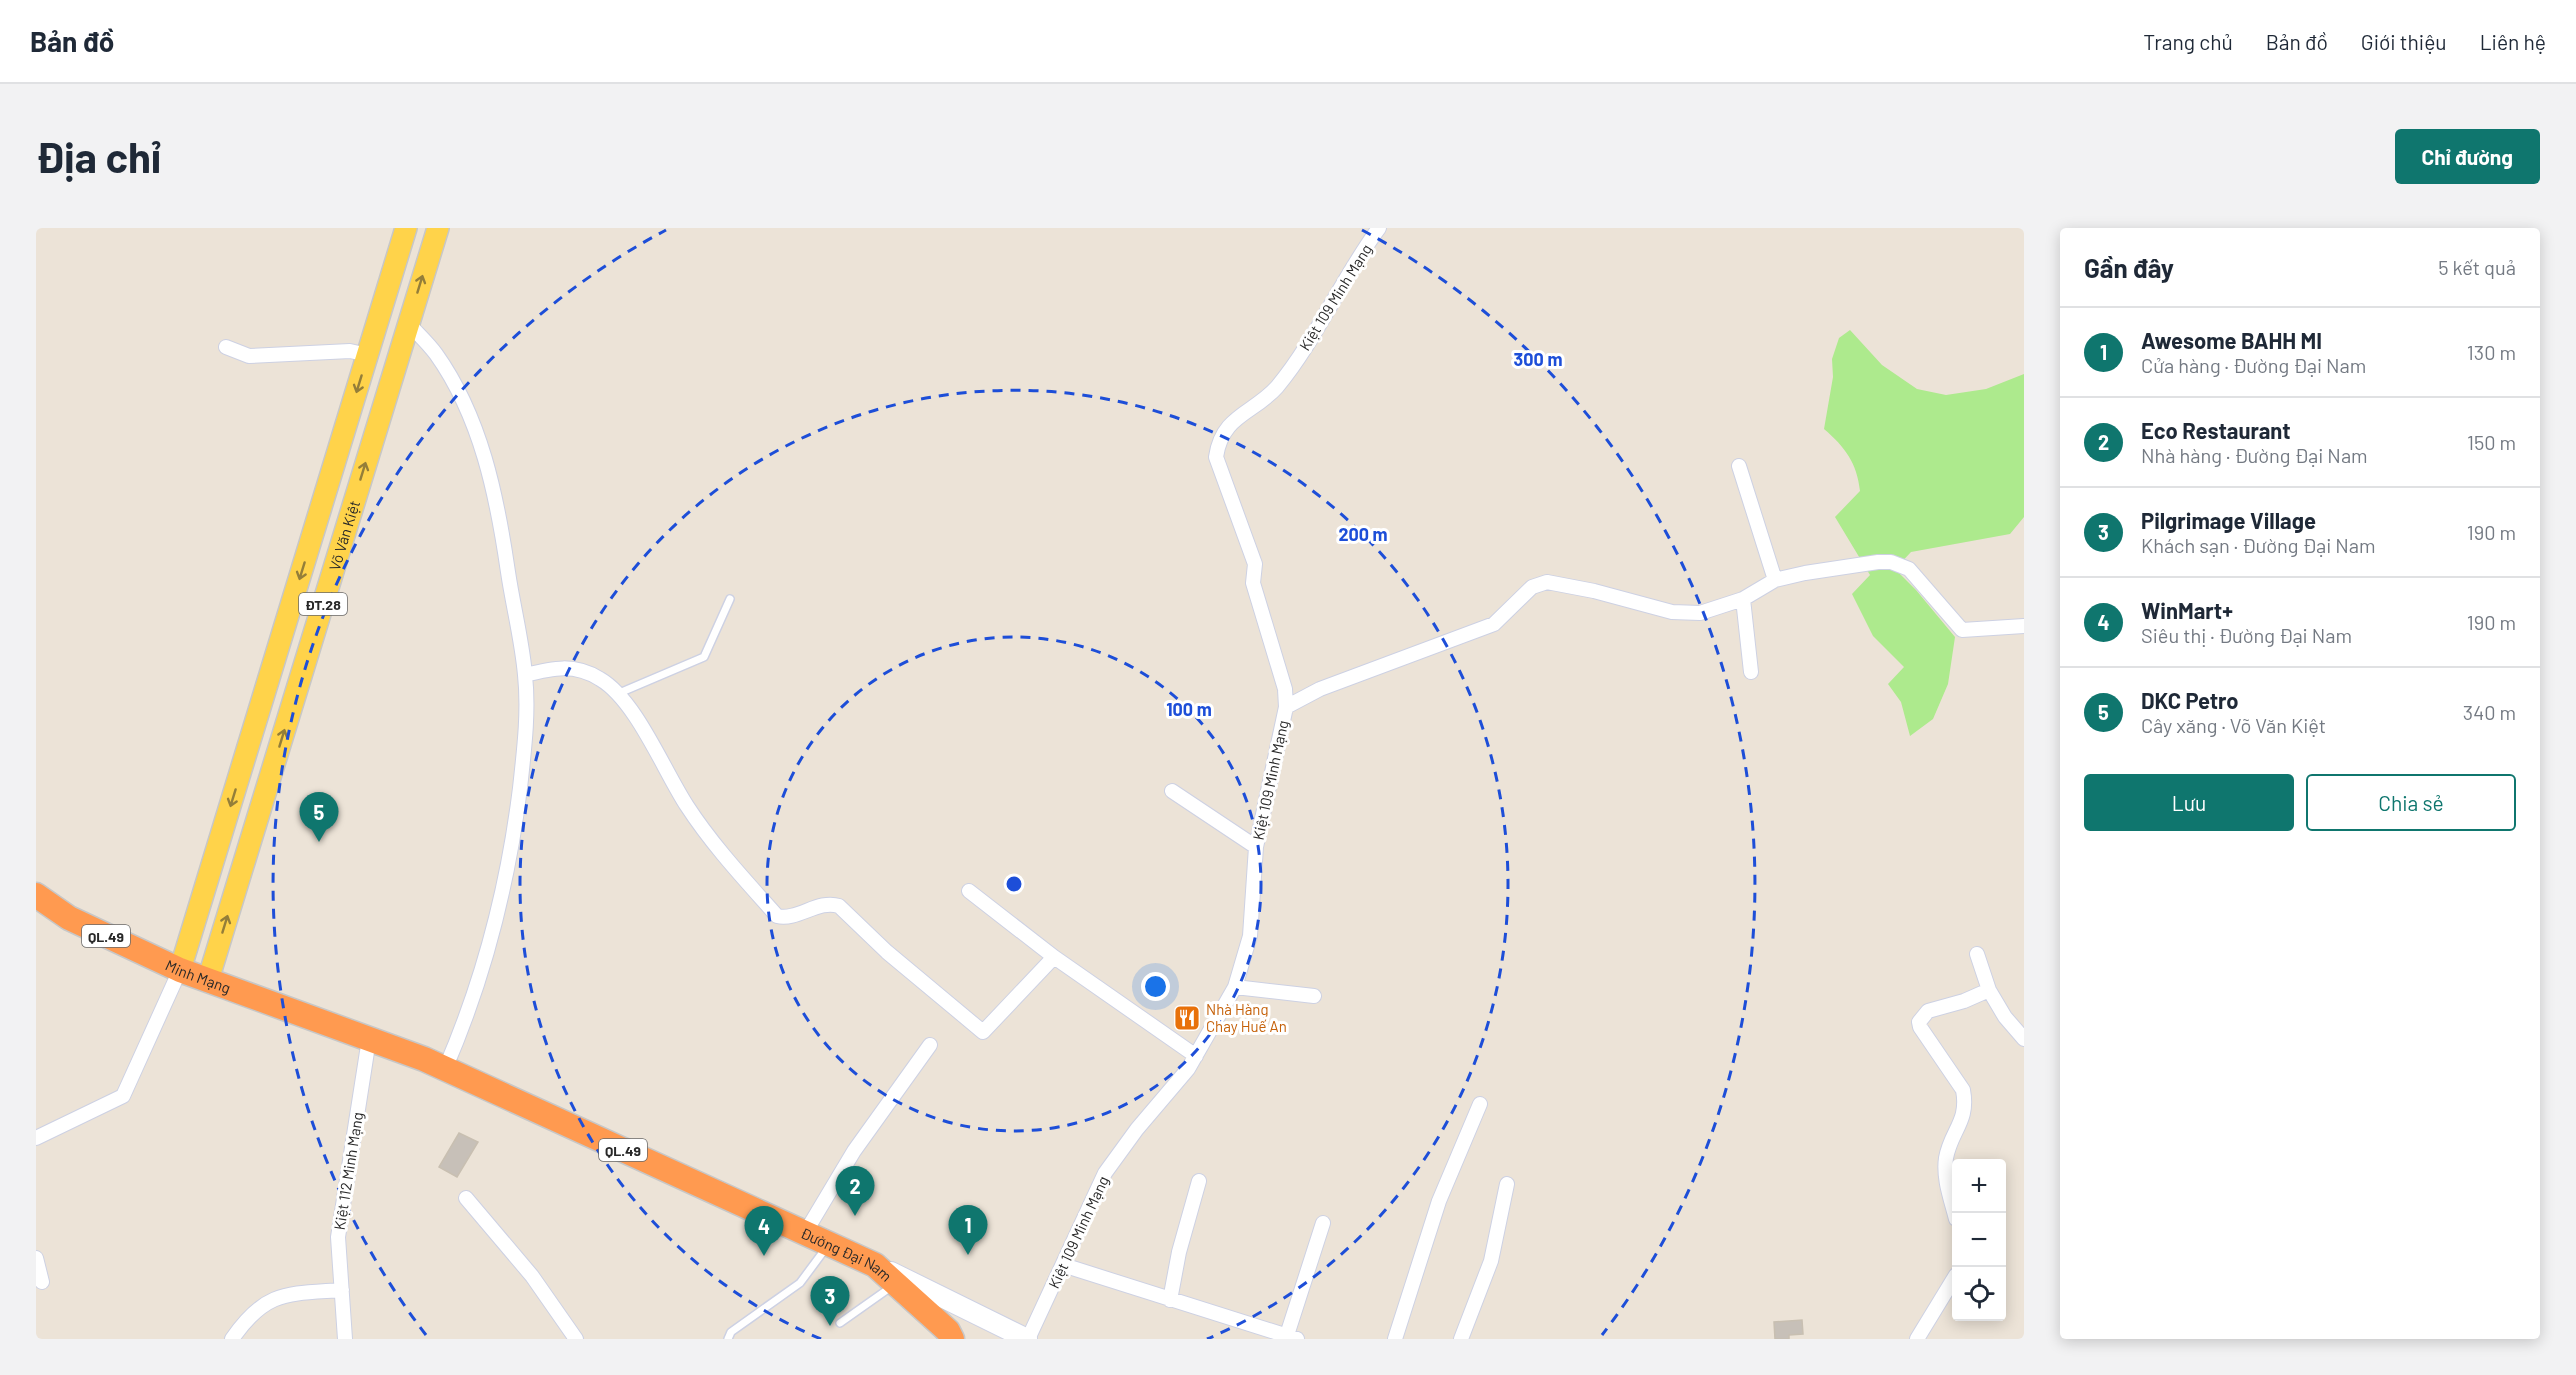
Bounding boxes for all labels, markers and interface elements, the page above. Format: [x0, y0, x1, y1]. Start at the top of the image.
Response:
text: Bản đồ [30, 24, 114, 58]
text: Trang chủ [2143, 29, 2233, 54]
text: Bản đồ [2266, 29, 2328, 54]
text: Giới thiệu [2361, 29, 2447, 54]
text: Liên hệ [2480, 29, 2546, 54]
button: Chỉ đường [2395, 129, 2540, 184]
text: Địa chỉ [36, 131, 161, 181]
street label: Kiệt 109 Minh Mạng [1295, 240, 1375, 354]
text: Gần đây [2084, 252, 2174, 283]
text: 5 kết quả [2438, 255, 2516, 279]
one-way arrow [415, 275, 426, 294]
text: Awesome BAHH MI [2141, 327, 2322, 353]
text: 1 [2100, 340, 2107, 364]
text: 130 m [2467, 340, 2516, 364]
text: 300 m [1514, 348, 1562, 370]
text: Cửa hàng · Đường Đại Nam [2141, 353, 2366, 377]
one-way arrow [353, 374, 364, 393]
text: Eco Restaurant [2141, 417, 2291, 443]
text: 2 [2098, 430, 2109, 454]
text: 150 m [2467, 430, 2516, 454]
text: Nhà hàng · Đường Đại Nam [2141, 443, 2368, 467]
one-way arrow [358, 462, 369, 481]
street label: Võ Văn Kiệt [325, 498, 363, 573]
text: Pilgrimage Village [2141, 507, 2316, 533]
text: 3 [2098, 520, 2109, 544]
text: 190 m [2467, 520, 2516, 544]
text: 200 m [1338, 523, 1388, 545]
text: Khách sạn · Đường Đại Nam [2141, 533, 2376, 557]
one-way arrow [296, 561, 307, 580]
road number: ĐT.28 [299, 593, 347, 615]
text: WinMart+ [2141, 597, 2233, 623]
text: 4 [2097, 610, 2110, 634]
text: 190 m [2467, 610, 2516, 634]
text: Siêu thị · Đường Đại Nam [2141, 623, 2352, 647]
text: DKC Petro [2141, 687, 2239, 713]
text: 100 m [1166, 698, 1212, 720]
text: 5 [2098, 700, 2109, 724]
text: 340 m [2463, 700, 2516, 724]
text: Cây xăng · Võ Văn Kiệt [2141, 713, 2326, 737]
street label: Kiệt 109 Minh Mạng [1249, 718, 1291, 842]
one-way arrow [277, 729, 288, 748]
button: Lưu [2084, 774, 2294, 831]
button: Chia sẻ [2306, 774, 2516, 831]
one-way arrow [227, 788, 238, 807]
pin: 5 [300, 792, 338, 842]
centre of rings [1004, 874, 1024, 894]
one-way arrow [220, 915, 231, 934]
road number: QL.49 [82, 925, 130, 947]
street label: Minh Mạng [163, 956, 233, 997]
your location [1141, 972, 1170, 1001]
place label: Nhà Hàng Chay Huế An [1206, 1000, 1287, 1035]
restaurant icon: Nhà Hàng Chay Huế An [1172, 1003, 1202, 1033]
street label: Kiệt 112 Minh Mạng [330, 1111, 366, 1231]
road number: QL.49 [599, 1139, 647, 1161]
map controls [1952, 1159, 2006, 1321]
button: + [1952, 1159, 2006, 1213]
pin: 2 [836, 1166, 874, 1216]
street label: Kiệt 109 Minh Mạng [1044, 1173, 1112, 1291]
pin: 4 [744, 1206, 784, 1256]
pin: 1 [948, 1206, 988, 1255]
button: − [1952, 1213, 2006, 1267]
street label: Đường Đại Nam [798, 1223, 896, 1285]
button: locate [1952, 1267, 2006, 1321]
pin: 3 [810, 1276, 850, 1326]

